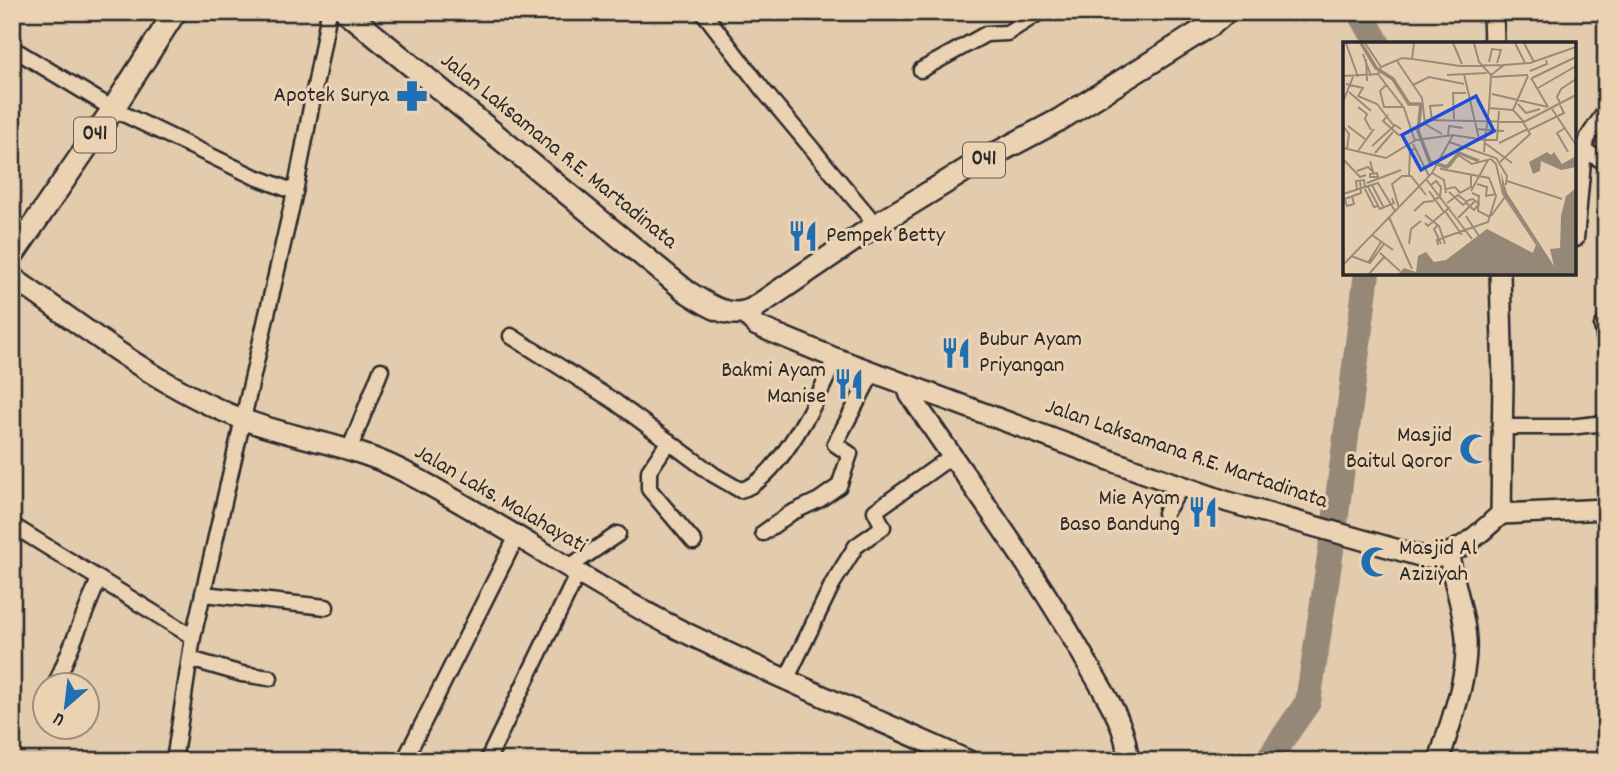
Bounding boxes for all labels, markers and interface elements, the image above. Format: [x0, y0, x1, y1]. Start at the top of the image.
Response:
inset map [1343, 42, 1576, 275]
street label: Jalan Laksamana R.E. Martadinata [432, 46, 685, 259]
pharmacy icon: Apotek Surya [395, 79, 429, 113]
place label: Apotek Surya [274, 80, 390, 113]
road number: 041 [74, 118, 116, 152]
road number: 041 [963, 142, 1005, 178]
restaurant icon: Pempek Betty [786, 219, 820, 253]
place label: Pempek Betty [826, 220, 946, 253]
place label: Bubur Ayam Priyangan [979, 324, 1082, 383]
restaurant icon: Bubur Ayam Priyangan [939, 336, 973, 370]
place label: Bakmi Ayam Manise [721, 355, 826, 414]
restaurant icon: Bakmi Ayam Manise [832, 367, 866, 401]
street label: Jalan Laksamana R.E. Martadinata [1040, 391, 1333, 519]
place label: Masjid Baitul Qoror [1346, 420, 1452, 479]
mosque icon: Masjid Baitul Qoror [1458, 432, 1492, 466]
street label: Jalan Laks. Malahayati [408, 437, 592, 563]
place label: Mie Ayam Baso Bandung [1059, 483, 1180, 542]
restaurant icon: Mie Ayam Baso Bandung [1186, 495, 1220, 529]
place label: Masjid Al Aziziyah [1399, 533, 1478, 592]
mosque icon: Masjid Al Aziziyah [1359, 545, 1393, 579]
north arrow [32, 672, 102, 742]
text: U [49, 704, 70, 732]

